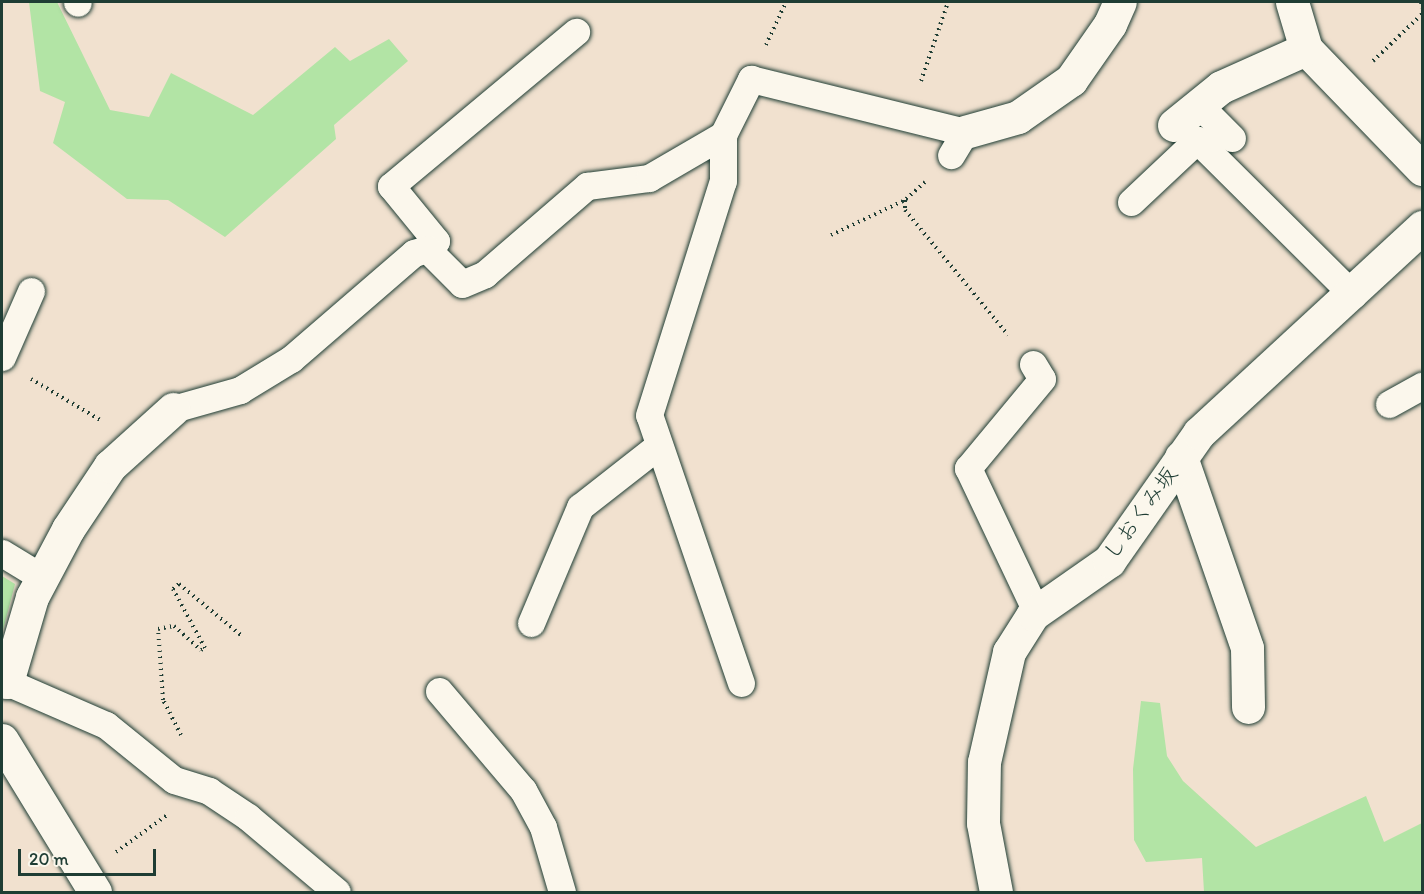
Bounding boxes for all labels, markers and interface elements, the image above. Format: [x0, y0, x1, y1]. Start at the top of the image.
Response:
street label: しおくみ坂 [1097, 461, 1183, 565]
scale bar [21, 837, 159, 875]
text: 20 m [29, 848, 69, 870]

